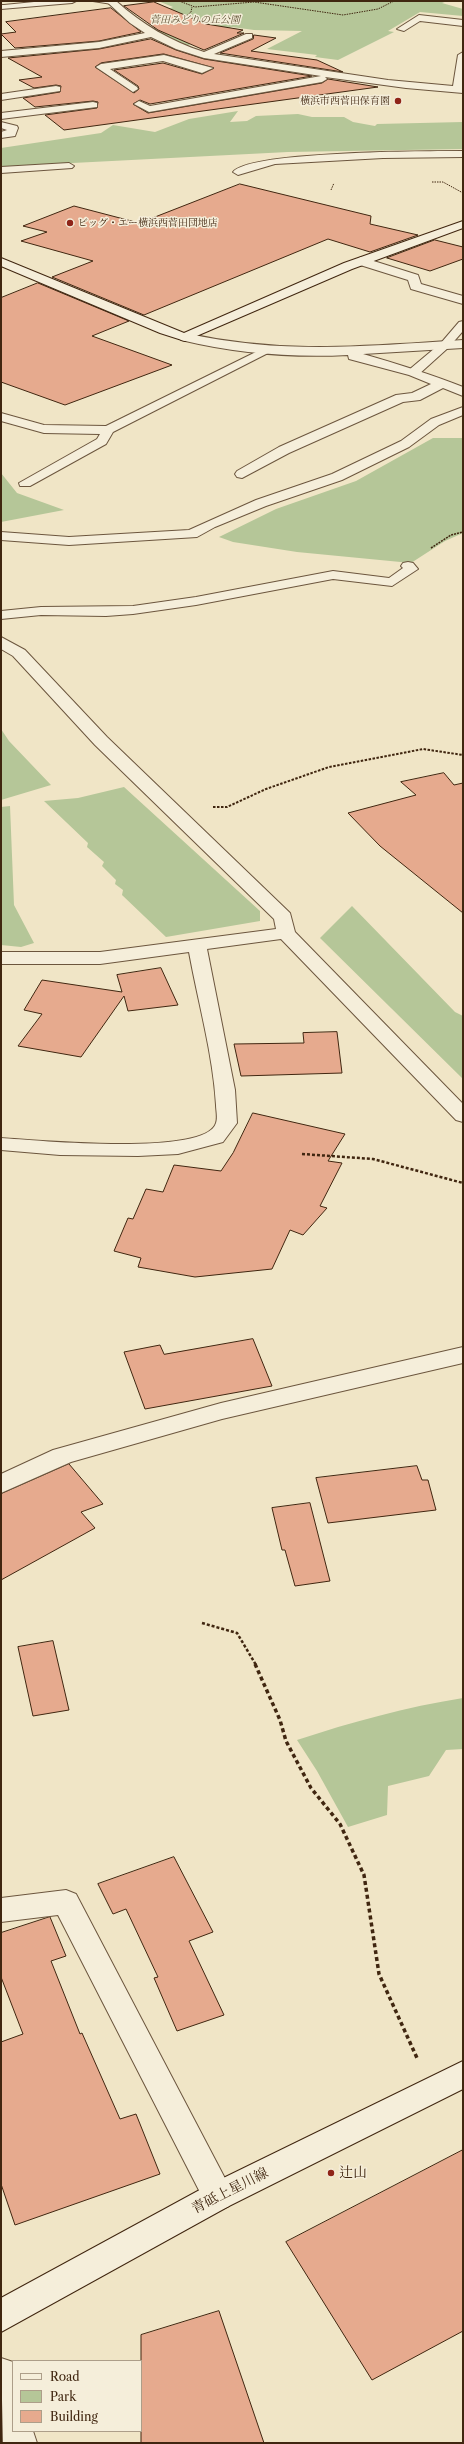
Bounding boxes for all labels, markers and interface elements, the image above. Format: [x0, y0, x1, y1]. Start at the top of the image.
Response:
park label: 菅田みどりの丘公園 [150, 14, 240, 26]
place label: 横浜市西菅田保育園 [300, 95, 390, 107]
marker: 横浜市西菅田保育園 [393, 96, 403, 106]
place label: ビッグ・エー横浜西菅田団地店 [78, 217, 218, 229]
marker: ビッグ・エー横浜西菅田団地店 [65, 218, 75, 228]
street label: 青砥上星川線 [189, 2164, 271, 2218]
place label: 辻山 [339, 2165, 367, 2181]
marker: 辻山 [326, 2168, 336, 2178]
legend [12, 2360, 142, 2432]
text: Road [50, 2369, 80, 2384]
text: Park [50, 2389, 76, 2404]
text: Building [50, 2409, 98, 2424]

